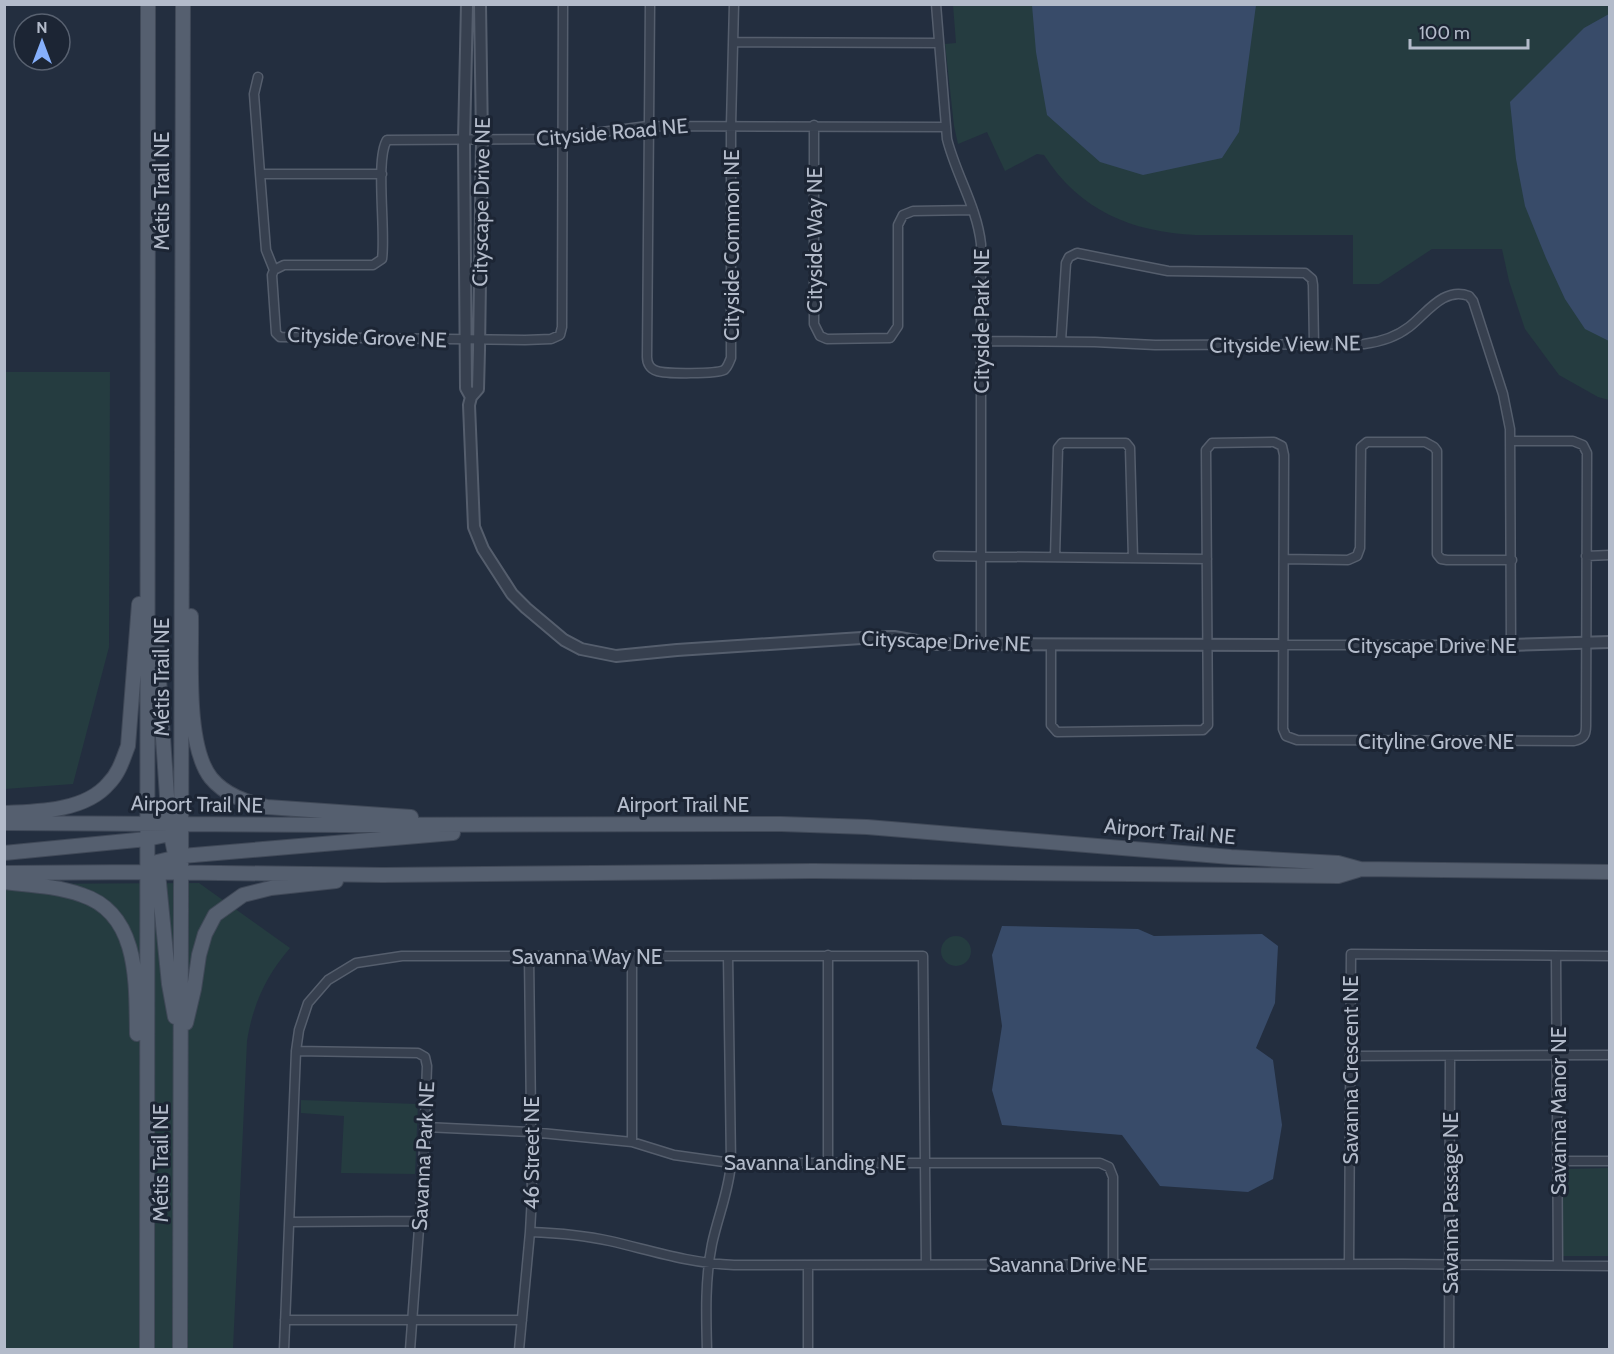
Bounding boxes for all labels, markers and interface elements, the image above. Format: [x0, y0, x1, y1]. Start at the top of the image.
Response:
north arrow [12, 12, 72, 72]
scale bar [1410, 12, 1528, 50]
text: N [36, 18, 48, 37]
text: 100 m [1419, 22, 1470, 44]
street label: Cityside Road NE [535, 113, 689, 151]
street label: Cityscape Drive NE [467, 117, 495, 287]
street label: Métis Trail NE [149, 132, 174, 250]
street label: Cityside Common NE [719, 149, 744, 341]
street label: Cityside Way NE [802, 167, 827, 313]
street label: Cityside Park NE [969, 249, 994, 393]
street label: Cityside Grove NE [287, 322, 447, 352]
street label: Cityside View NE [1209, 330, 1361, 358]
street label: Métis Trail NE [149, 618, 174, 736]
street label: Cityscape Drive NE [861, 626, 1031, 656]
street label: Cityscape Drive NE [1347, 633, 1517, 658]
street label: Cityline Grove NE [1358, 729, 1514, 754]
street label: Airport Trail NE [131, 790, 263, 818]
street label: Airport Trail NE [617, 792, 749, 817]
street label: Airport Trail NE [1103, 813, 1237, 849]
street label: Savanna Way NE [512, 944, 662, 969]
street label: Savanna Crescent NE [1338, 975, 1363, 1165]
street label: Savanna Manor NE [1546, 1027, 1571, 1195]
street label: Savanna Park NE [407, 1081, 439, 1231]
street label: 46 Street NE [519, 1096, 544, 1210]
street label: Métis Trail NE [148, 1104, 173, 1222]
street label: Savanna Passage NE [1438, 1112, 1463, 1294]
street label: Savanna Landing NE [724, 1150, 906, 1175]
street label: Savanna Drive NE [989, 1252, 1147, 1277]

